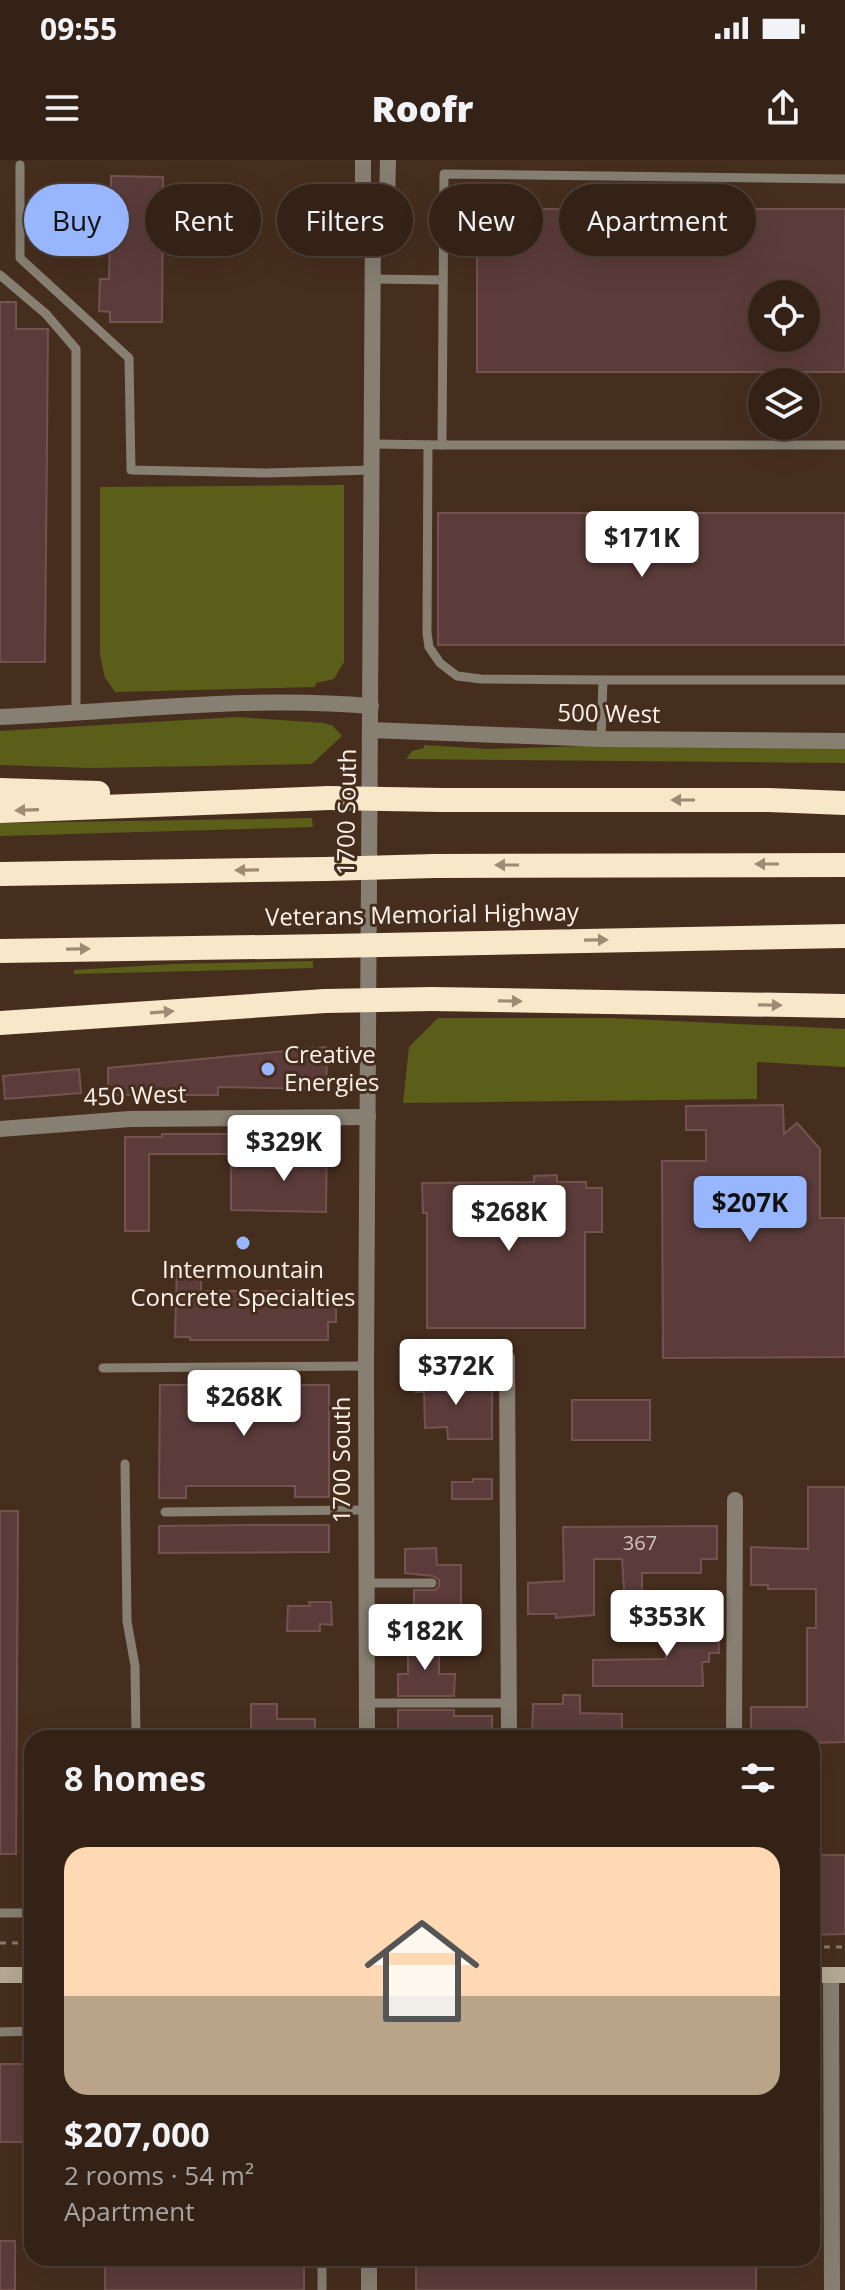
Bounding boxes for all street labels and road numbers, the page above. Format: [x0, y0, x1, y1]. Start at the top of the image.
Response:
street label: 500 West [557, 695, 661, 730]
street label: 1700 South [328, 748, 363, 876]
street label: Veterans Memorial Highway [265, 894, 580, 933]
street label: 450 West [83, 1076, 187, 1113]
street label: 1700 South [324, 1397, 357, 1523]

